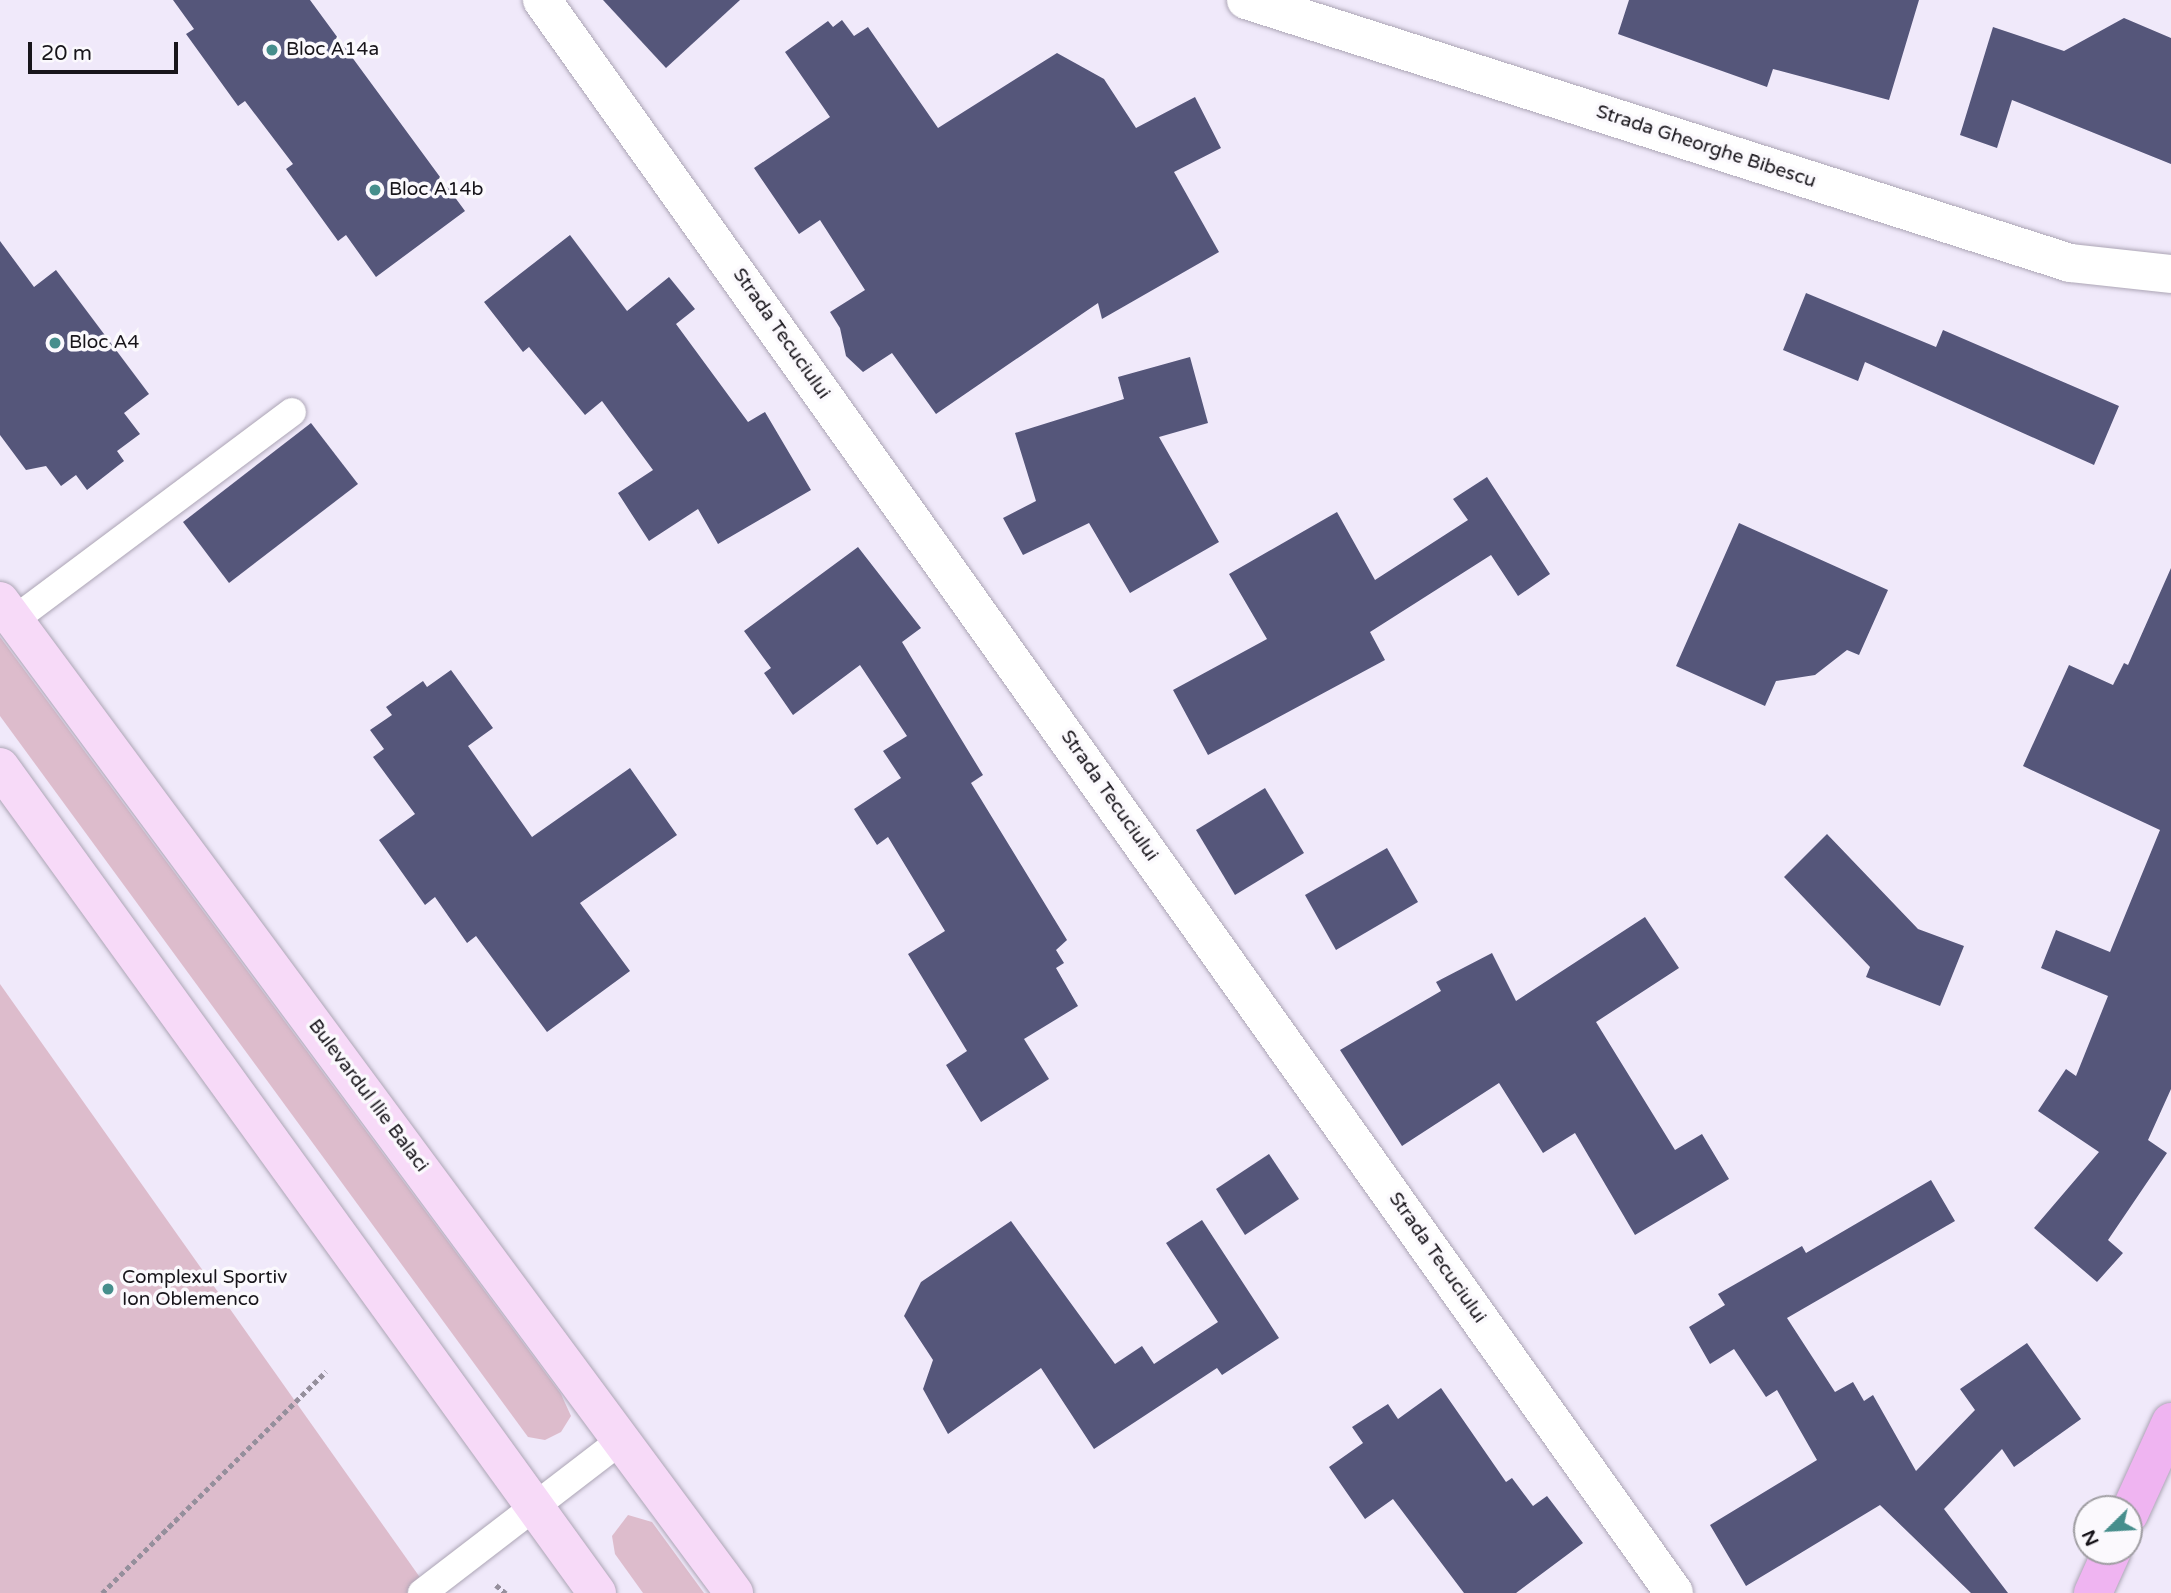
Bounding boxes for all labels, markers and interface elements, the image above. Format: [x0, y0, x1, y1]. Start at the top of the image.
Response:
scale bar [32, 28, 182, 72]
place label: Bloc A14a [286, 39, 379, 61]
text: 20 m [41, 41, 92, 66]
marker: Bloc A14a [264, 42, 280, 58]
street label: Strada Gheorghe Bibescu [1593, 101, 1819, 193]
place label: Bloc A14b [389, 179, 483, 201]
marker: Bloc A14b [367, 182, 383, 198]
street label: Strada Tecuciului [727, 264, 835, 404]
place label: Bloc A4 [69, 332, 139, 354]
marker: Bloc A4 [47, 335, 63, 351]
street label: Strada Tecuciului [1055, 726, 1163, 866]
street label: Bulevardul Ilie Balaci [303, 1015, 433, 1177]
street label: Strada Tecuciului [1383, 1188, 1491, 1328]
place label: Complexul Sportiv Ion Oblemenco [122, 1267, 287, 1311]
marker: Complexul Sportiv Ion Oblemenco [100, 1281, 116, 1297]
north arrow [2073, 1495, 2143, 1565]
text: N [2077, 1526, 2104, 1549]

